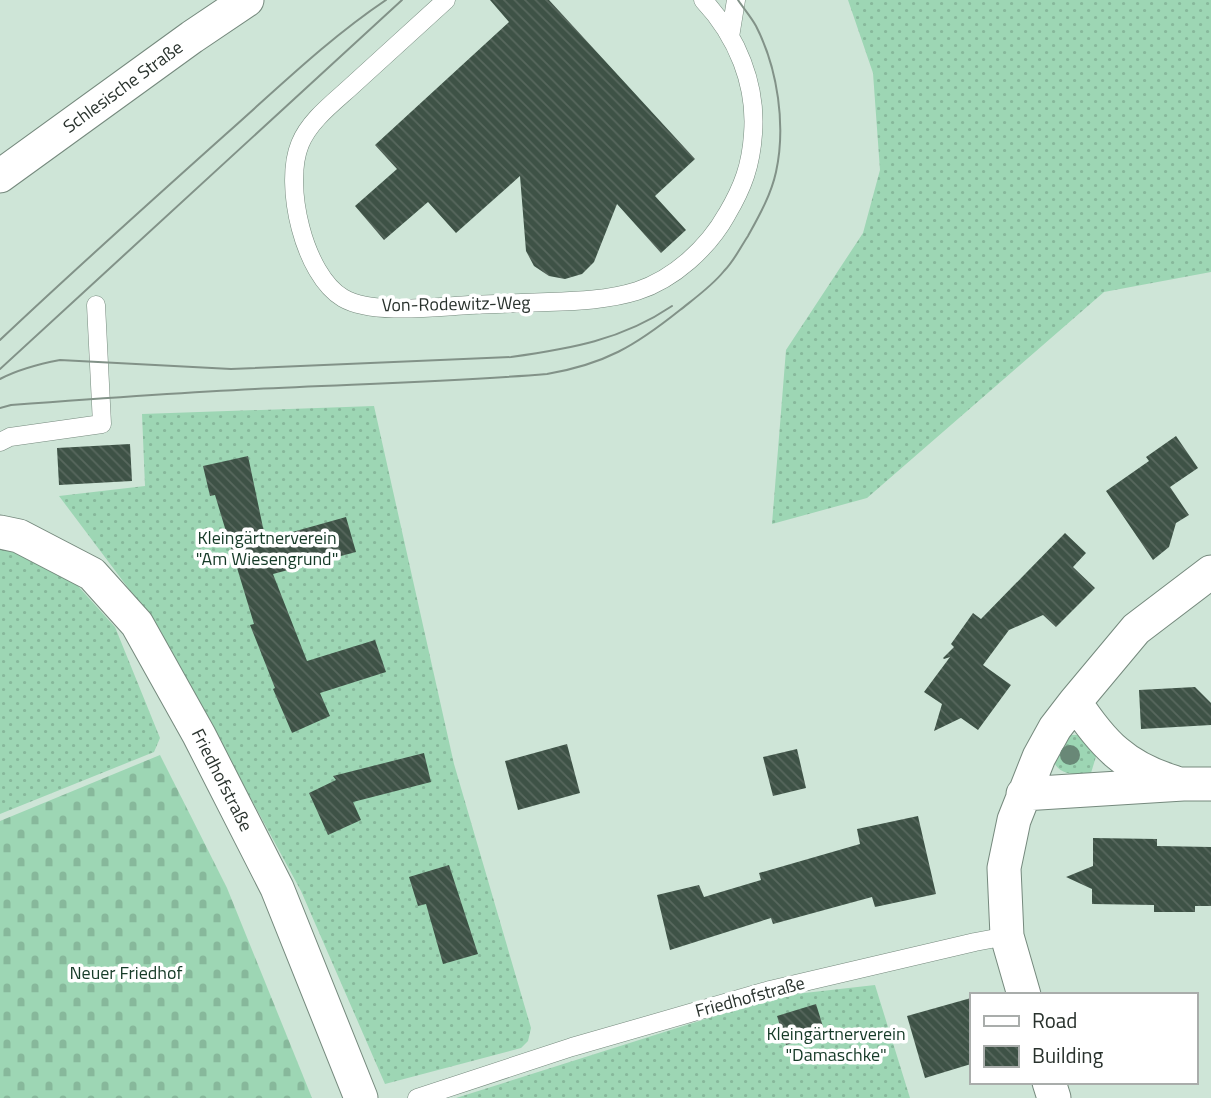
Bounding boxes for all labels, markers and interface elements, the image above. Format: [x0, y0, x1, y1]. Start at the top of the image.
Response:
street label: Schlesische Straße [57, 34, 188, 139]
street label: Von-Rodewitz-Weg [381, 289, 531, 318]
park label: Kleingärtnerverein "Am Wiesengrund" [196, 524, 338, 572]
street label: Friedhofstraße [185, 724, 260, 836]
park label: Neuer Friedhof [69, 959, 183, 986]
street label: Friedhofstraße [692, 969, 808, 1024]
legend [970, 993, 1197, 1084]
text: Road [1032, 1004, 1077, 1036]
park label: Kleingärtnerverein "Damaschke" [766, 1020, 906, 1068]
text: Building [1032, 1039, 1104, 1071]

